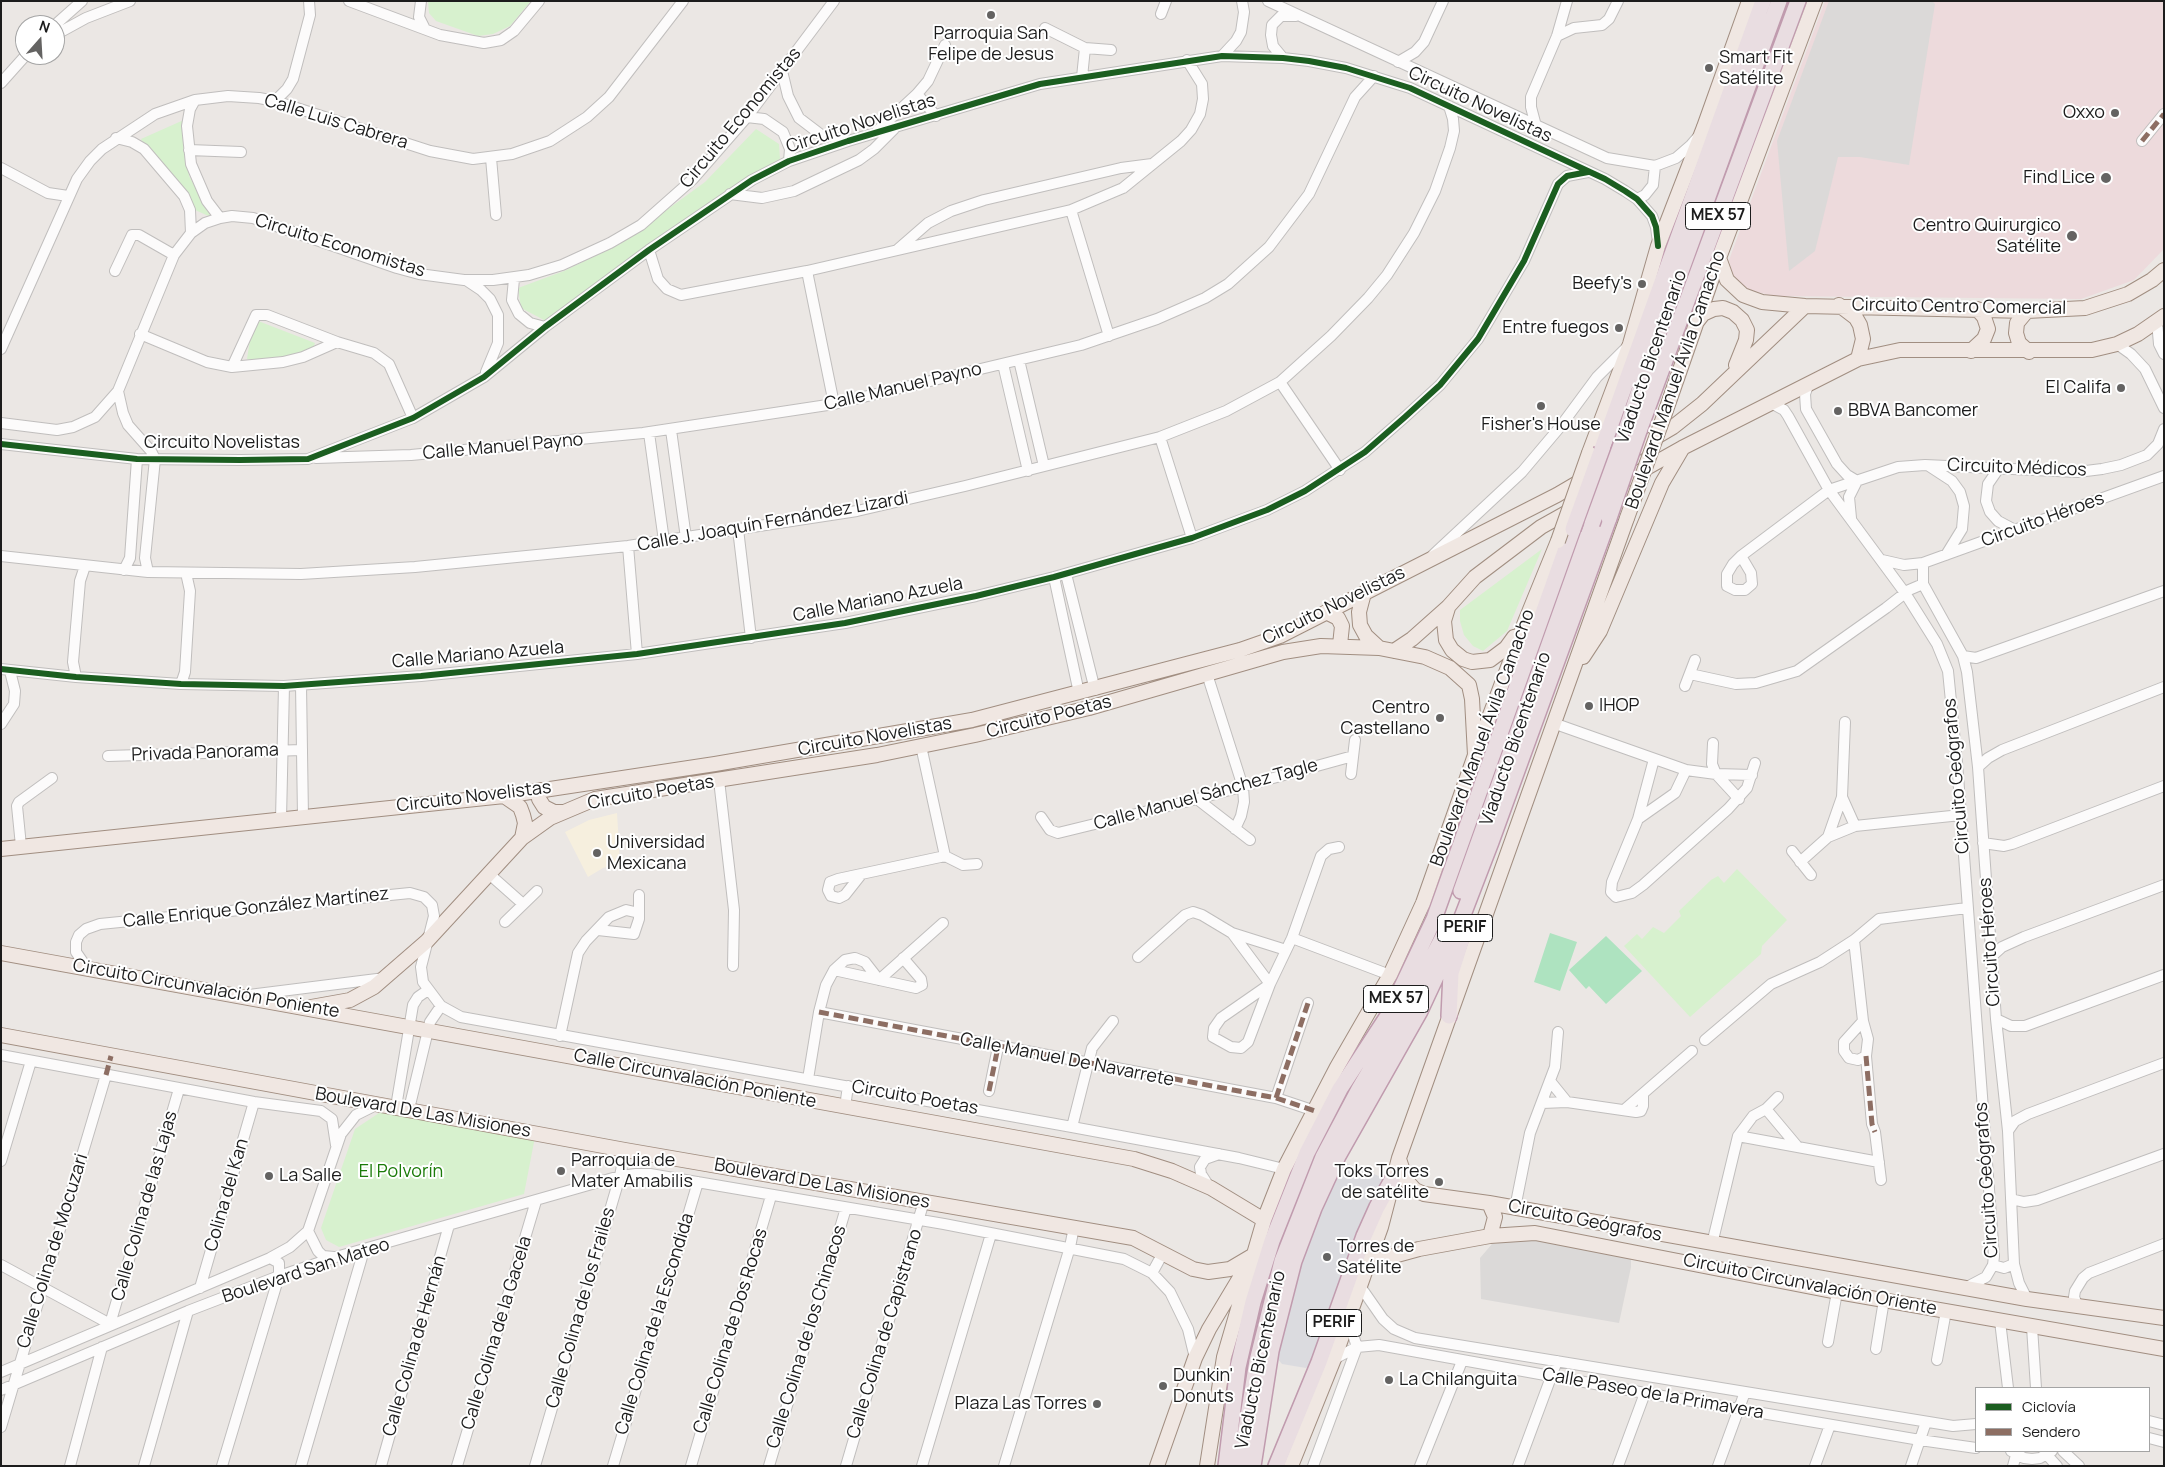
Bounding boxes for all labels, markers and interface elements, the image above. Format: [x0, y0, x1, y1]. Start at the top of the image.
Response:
marker: Parroquia San Felipe de Jesus [985, 9, 997, 21]
north arrow [15, 15, 65, 65]
text: N [37, 16, 53, 37]
place label: Parroquia San Felipe de Jesus [928, 23, 1054, 66]
street label: Circuito Economistas [676, 43, 806, 193]
place label: Smart Fit Satélite [1719, 47, 1793, 90]
street label: Circuito Novelistas [1405, 62, 1555, 148]
marker: Smart Fit Satélite [1703, 62, 1715, 74]
street label: Calle Luis Cabrera [262, 90, 410, 154]
street label: Circuito Novelistas [784, 90, 938, 158]
place label: Oxxo [2063, 102, 2105, 124]
marker: Oxxo [2109, 107, 2121, 119]
place label: Find Lice [2023, 167, 2095, 189]
marker: Find Lice [2099, 171, 2113, 185]
road number: MEX 57 [1686, 202, 1750, 230]
street label: Circuito Economistas [252, 210, 428, 282]
place label: Centro Quirurgico Satélite [1913, 215, 2061, 258]
marker: Centro Quirurgico Satélite [2065, 229, 2079, 243]
street label: Boulevard Manuel Ávila Camacho [1622, 248, 1730, 512]
street label: Viaducto Bicentenario [1612, 267, 1692, 447]
place label: Beefy's [1572, 273, 1632, 295]
marker: Beefy's [1636, 278, 1648, 290]
street label: Circuito Centro Comercial [1852, 294, 2066, 320]
place label: Entre fuegos [1502, 317, 1609, 339]
marker: Entre fuegos [1613, 322, 1625, 334]
street label: Calle Manuel Payno [822, 358, 984, 416]
place label: El Califa [2046, 377, 2111, 399]
marker: El Califa [2115, 382, 2127, 394]
marker: Fisher's House [1535, 400, 1547, 412]
place label: BBVA Bancomer [1848, 400, 1978, 422]
marker: BBVA Bancomer [1832, 405, 1844, 417]
place label: Fisher's House [1481, 414, 1601, 436]
street label: Calle Manuel Payno [422, 429, 584, 465]
street label: Circuito Novelistas [144, 432, 300, 454]
street label: Circuito Médicos [1947, 455, 2087, 481]
street label: Calle J. Joaquín Fernández Lizardi [636, 488, 910, 556]
street label: Circuito Héroes [1979, 488, 2107, 552]
street label: Circuito Novelistas [1259, 562, 1409, 650]
street label: Calle Mariano Azuela [791, 573, 965, 627]
street label: Boulevard Manuel Ávila Camacho [1426, 606, 1540, 870]
street label: Calle Mariano Azuela [391, 637, 565, 673]
street label: Viaducto Bicentenario [1476, 649, 1556, 829]
street label: Circuito Poetas [984, 691, 1114, 743]
place label: IHOP [1599, 695, 1639, 717]
place label: Centro Castellano [1341, 697, 1430, 740]
street label: Circuito Geógrafos [1939, 697, 1975, 855]
marker: IHOP [1583, 700, 1595, 712]
marker: Centro Castellano [1434, 712, 1446, 724]
street label: Circuito Novelistas [796, 713, 954, 761]
street label: Privada Panorama [131, 740, 279, 766]
street label: Calle Manuel Sánchez Tagle [1092, 755, 1320, 835]
street label: Circuito Poetas [586, 771, 716, 815]
street label: Circuito Novelistas [395, 777, 553, 817]
place label: Universidad Mexicana [607, 832, 705, 874]
marker: Universidad Mexicana [591, 847, 603, 859]
street label: Circuito Héroes [1975, 877, 2005, 1007]
street label: Calle Enrique González Martínez [122, 883, 390, 933]
road number: PERIF [1438, 914, 1492, 941]
street label: Circuito Circunvalación Poniente [71, 955, 341, 1023]
road number: MEX 57 [1364, 986, 1428, 1012]
street label: Calle Manuel De Navarrete [958, 1029, 1176, 1091]
street label: Calle Circunvalación Poniente [572, 1045, 818, 1113]
street label: Circuito Poetas [850, 1076, 980, 1120]
street label: Boulevard De Las Misiones [313, 1083, 533, 1143]
street label: Circuito Geógrafos [1971, 1101, 2003, 1259]
street label: Calle Colina de las Lajas [107, 1108, 183, 1304]
street label: Colina del Kan [201, 1136, 253, 1254]
place label: Parroquia de Mater Amabilis [571, 1150, 693, 1192]
street label: Calle Colina de Mocuzari [13, 1151, 93, 1351]
street label: Boulevard De Las Misiones [712, 1154, 932, 1214]
park label: El Polvorín [359, 1161, 443, 1183]
place label: Toks Torres de satélite [1335, 1161, 1429, 1204]
place label: La Salle [279, 1165, 342, 1187]
marker: Parroquia de Mater Amabilis [555, 1165, 567, 1177]
marker: La Salle [263, 1170, 275, 1182]
marker: Toks Torres de satélite [1433, 1176, 1445, 1188]
street label: Circuito Geógrafos [1506, 1196, 1664, 1246]
street label: Calle Colina de los Frailes [542, 1205, 620, 1411]
street label: Calle Colina de la Escondida [611, 1211, 699, 1437]
street label: Calle Colina de los Chinacos [763, 1223, 851, 1451]
street label: Calle Colina de Dos Rocas [689, 1226, 773, 1436]
street label: Calle Colina de Capistrano [843, 1227, 927, 1441]
street label: Boulevard San Mateo [220, 1234, 392, 1308]
street label: Calle Colina de la Gacela [457, 1234, 537, 1432]
place label: Torres de Satélite [1337, 1236, 1414, 1278]
street label: Circuito Circunvalación Oriente [1681, 1250, 1939, 1320]
marker: Torres de Satélite [1321, 1251, 1333, 1263]
street label: Calle Colina de Hernán [379, 1253, 451, 1439]
street label: Viaducto Bicentenario [1232, 1269, 1290, 1451]
road number: PERIF [1306, 1310, 1362, 1336]
street label: Calle Paseo de la Primavera [1541, 1364, 1765, 1424]
place label: Dunkin' Donuts [1173, 1365, 1234, 1408]
place label: La Chilanguita [1399, 1369, 1517, 1391]
marker: La Chilanguita [1383, 1374, 1395, 1386]
marker: Dunkin' Donuts [1157, 1380, 1169, 1392]
legend [1975, 1387, 2150, 1452]
place label: Plaza Las Torres [954, 1393, 1087, 1415]
text: Ciclovía [2022, 1396, 2076, 1417]
marker: Plaza Las Torres [1091, 1398, 1103, 1410]
text: Sendero [2022, 1421, 2080, 1442]

